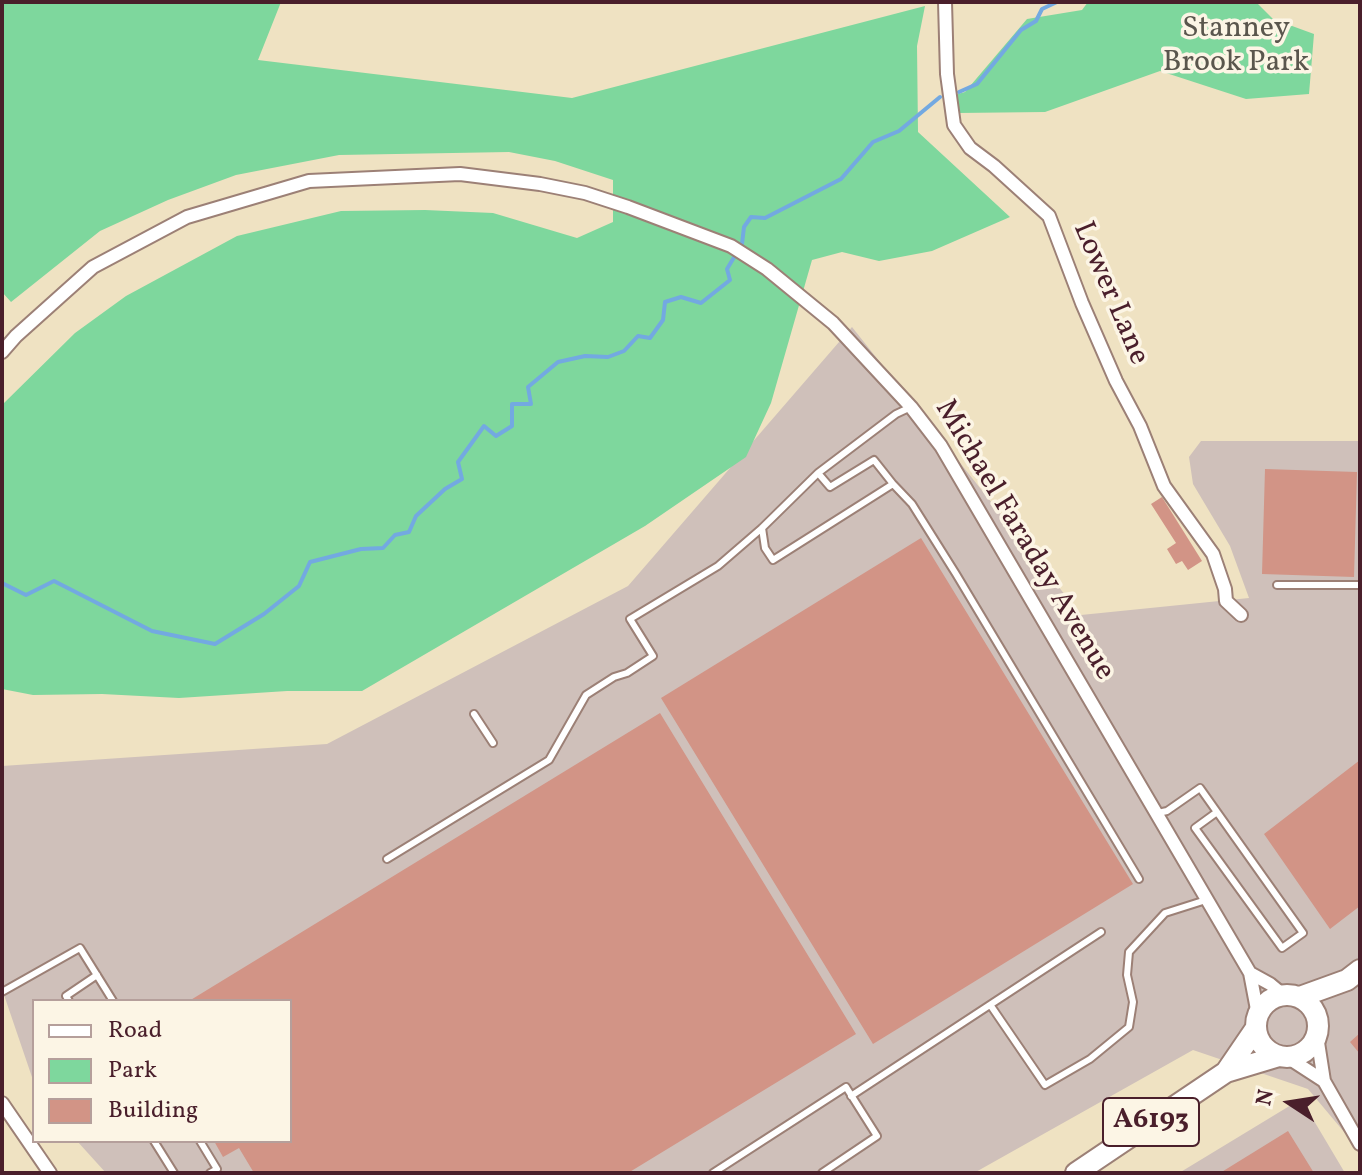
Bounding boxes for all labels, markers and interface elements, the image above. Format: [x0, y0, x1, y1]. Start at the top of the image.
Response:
park label: Stanney Brook Park [1163, 12, 1309, 82]
street label: Lower Lane [1063, 217, 1155, 371]
street label: Michael Faraday Avenue [925, 394, 1121, 688]
legend [32, 999, 292, 1143]
text: Road [108, 1014, 162, 1048]
text: Park [108, 1054, 157, 1088]
north arrow [1250, 1063, 1330, 1143]
text: N [1249, 1087, 1283, 1109]
text: Building [108, 1094, 198, 1128]
road number: A6193 [1103, 1098, 1199, 1146]

